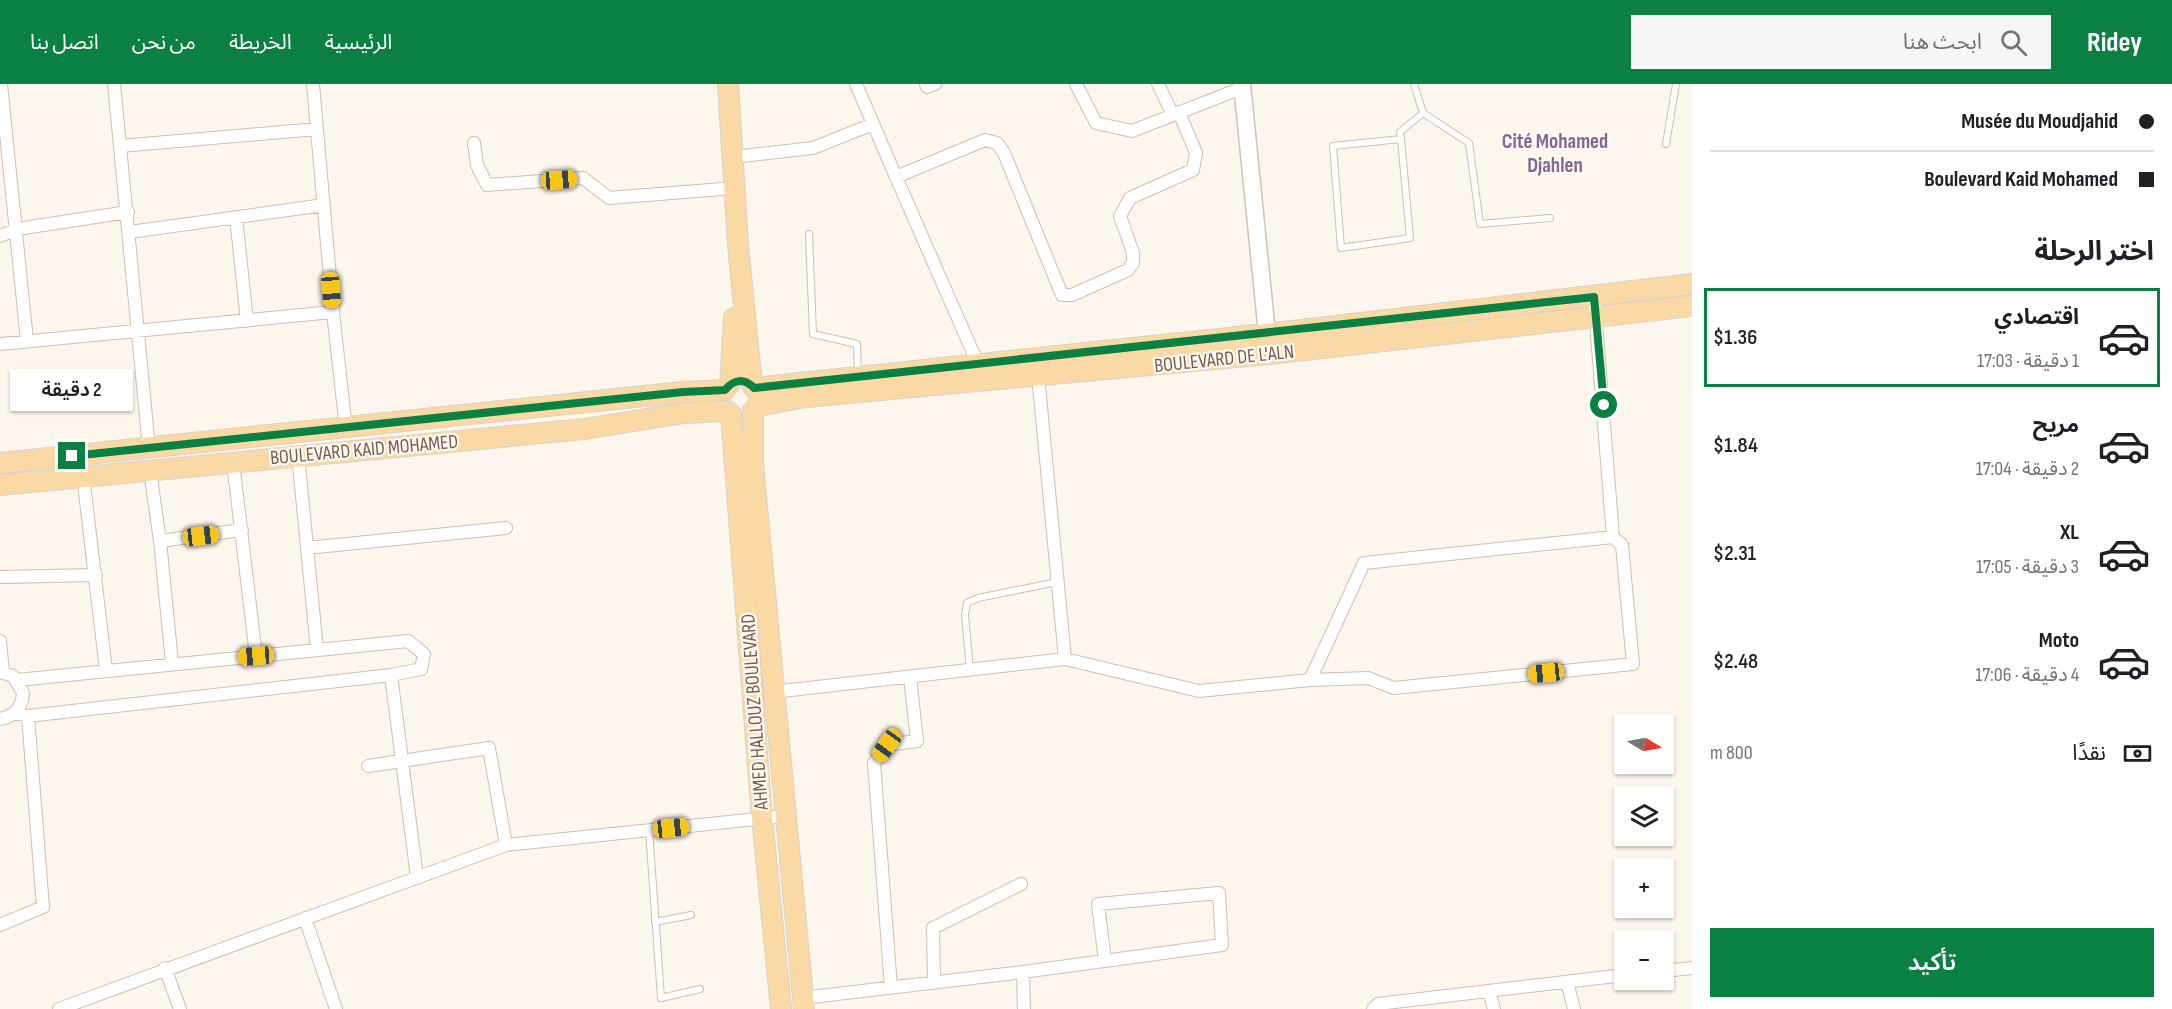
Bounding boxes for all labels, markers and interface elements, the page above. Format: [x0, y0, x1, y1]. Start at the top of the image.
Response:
search box [1631, 15, 2051, 69]
icon: search [1997, 26, 2030, 59]
text: Ridey [2087, 26, 2142, 59]
text: ابحث هنا [1903, 29, 1982, 56]
text: اتصل بنا [30, 30, 99, 55]
text: من نحن [132, 30, 196, 55]
text: الخريطة [229, 30, 292, 55]
text: الرئيسية [325, 30, 392, 55]
text: Musée du Moudjahid [1961, 108, 2118, 135]
district label: Cité Mohamed Djahlen [1502, 129, 1608, 178]
text: Boulevard Kaid Mohamed [1924, 166, 2118, 193]
car [540, 170, 578, 190]
text: اختر الرحلة [2034, 236, 2154, 268]
car [320, 271, 342, 309]
text: اقتصادي [1994, 304, 2079, 331]
icon: car [2097, 311, 2151, 365]
text: $1.36 [1713, 324, 1757, 351]
street label: BOULEVARD DE L'ALN [1153, 340, 1295, 378]
text: 1 دقيقة · 17:03 [1977, 349, 2079, 373]
callout: 2 دقيقة [10, 369, 134, 411]
text: 2 دقيقة [41, 378, 102, 402]
route start [1590, 391, 1617, 418]
text: مريح [2033, 412, 2079, 439]
icon: car [2097, 419, 2151, 473]
street label: BOULEVARD KAID MOHAMED [269, 430, 459, 470]
text: $1.84 [1713, 432, 1758, 459]
route end [58, 442, 85, 469]
text: 2 دقيقة · 17:04 [1976, 457, 2079, 481]
text: XL [2060, 519, 2079, 546]
car [182, 525, 220, 547]
icon: car [2097, 527, 2151, 581]
text: $2.31 [1713, 540, 1756, 567]
text: 3 دقيقة · 17:05 [1976, 555, 2079, 579]
street label: AHMED HALLOUZ BOULEVARD [736, 613, 774, 812]
text: Moto [2039, 627, 2079, 654]
icon: car [2097, 635, 2151, 689]
car [237, 646, 275, 666]
text: $2.48 [1713, 648, 1758, 675]
car [1527, 662, 1565, 684]
text: 4 دقيقة · 17:06 [1975, 663, 2079, 687]
north arrow [1614, 714, 1674, 774]
map controls [1614, 714, 1674, 990]
car [869, 725, 905, 765]
icon: cash [2121, 737, 2154, 770]
text: نقدًا [2072, 740, 2106, 767]
text: 800 m [1710, 741, 1753, 765]
button: layers [1614, 786, 1674, 846]
car [652, 817, 690, 839]
button: + [1614, 858, 1674, 918]
button: تأكيد [1710, 928, 2154, 997]
button: − [1614, 930, 1674, 990]

